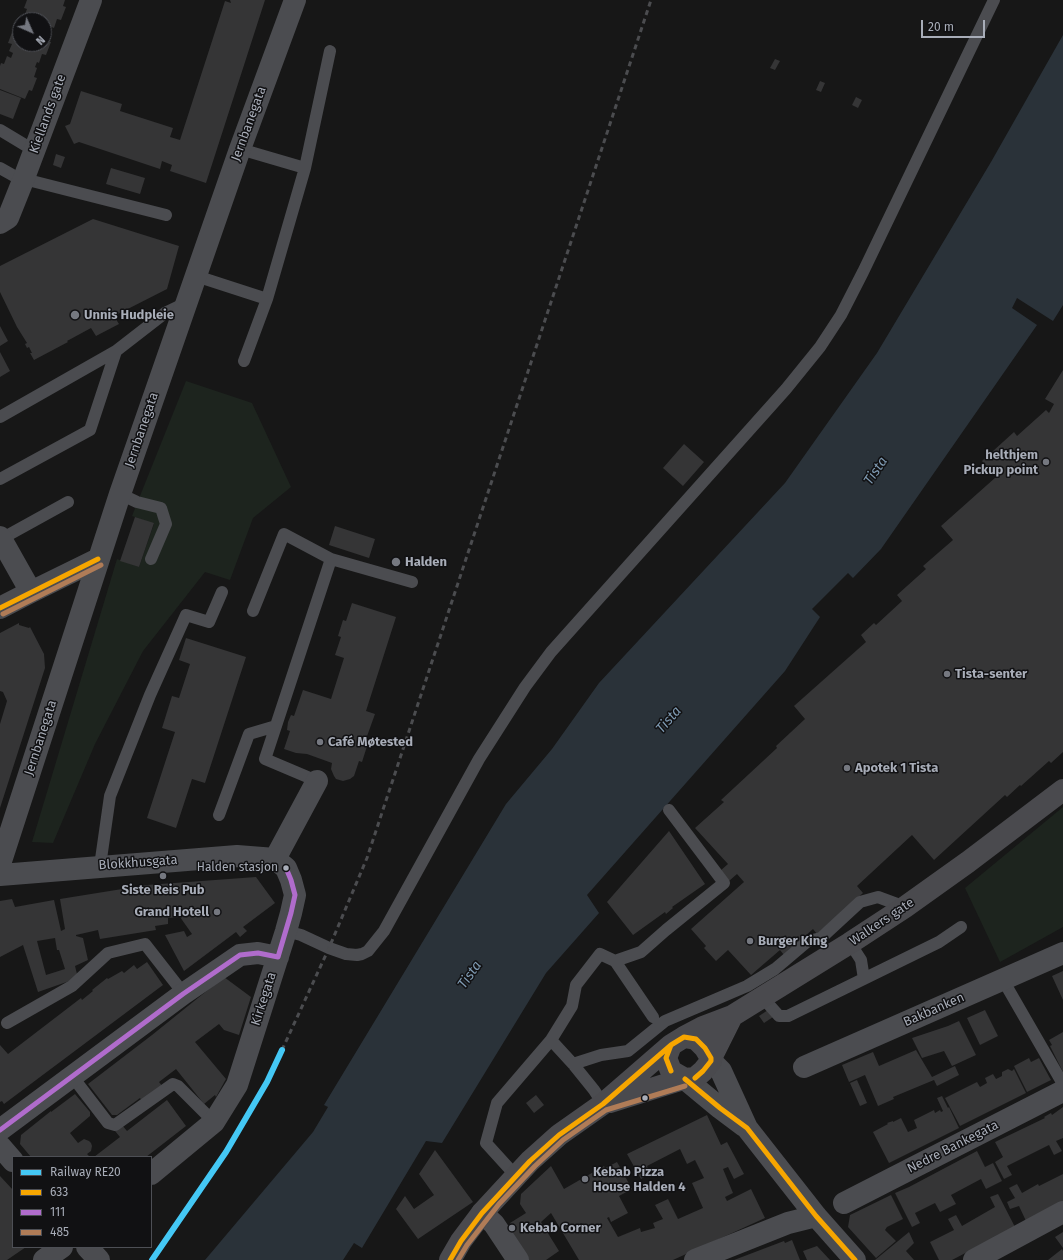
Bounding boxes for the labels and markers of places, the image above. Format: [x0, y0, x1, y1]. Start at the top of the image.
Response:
place label: Unnis Hudpleie [84, 307, 174, 323]
marker: Unnis Hudpleie [69, 309, 81, 321]
place label: helthjem Pickup point [963, 447, 1038, 478]
marker: helthjem Pickup point [1041, 457, 1051, 467]
place label: Halden [405, 554, 447, 570]
marker: Halden [390, 556, 402, 568]
place label: Tista-senter [955, 666, 1027, 682]
marker: Tista-senter [942, 669, 952, 679]
place label: Café Møtested [328, 734, 413, 750]
marker: Café Møtested [315, 737, 325, 747]
place label: Apotek 1 Tista [855, 760, 938, 776]
marker: Apotek 1 Tista [842, 763, 852, 773]
place label: Halden stasjon [197, 861, 278, 875]
marker: Halden stasjon [281, 863, 291, 873]
marker: Siste Reis Pub [158, 871, 168, 881]
place label: Siste Reis Pub [121, 882, 205, 898]
place label: Grand Hotell [134, 904, 209, 920]
marker: Grand Hotell [212, 907, 222, 917]
place label: Burger King [758, 933, 827, 949]
marker: Burger King [745, 936, 755, 946]
unlabelled marker [640, 1093, 650, 1103]
place label: Kebab Pizza House Halden 4 [593, 1164, 686, 1195]
marker: Kebab Pizza House Halden 4 [580, 1174, 590, 1184]
place label: Kebab Corner [520, 1220, 601, 1236]
marker: Kebab Corner [507, 1223, 517, 1233]

